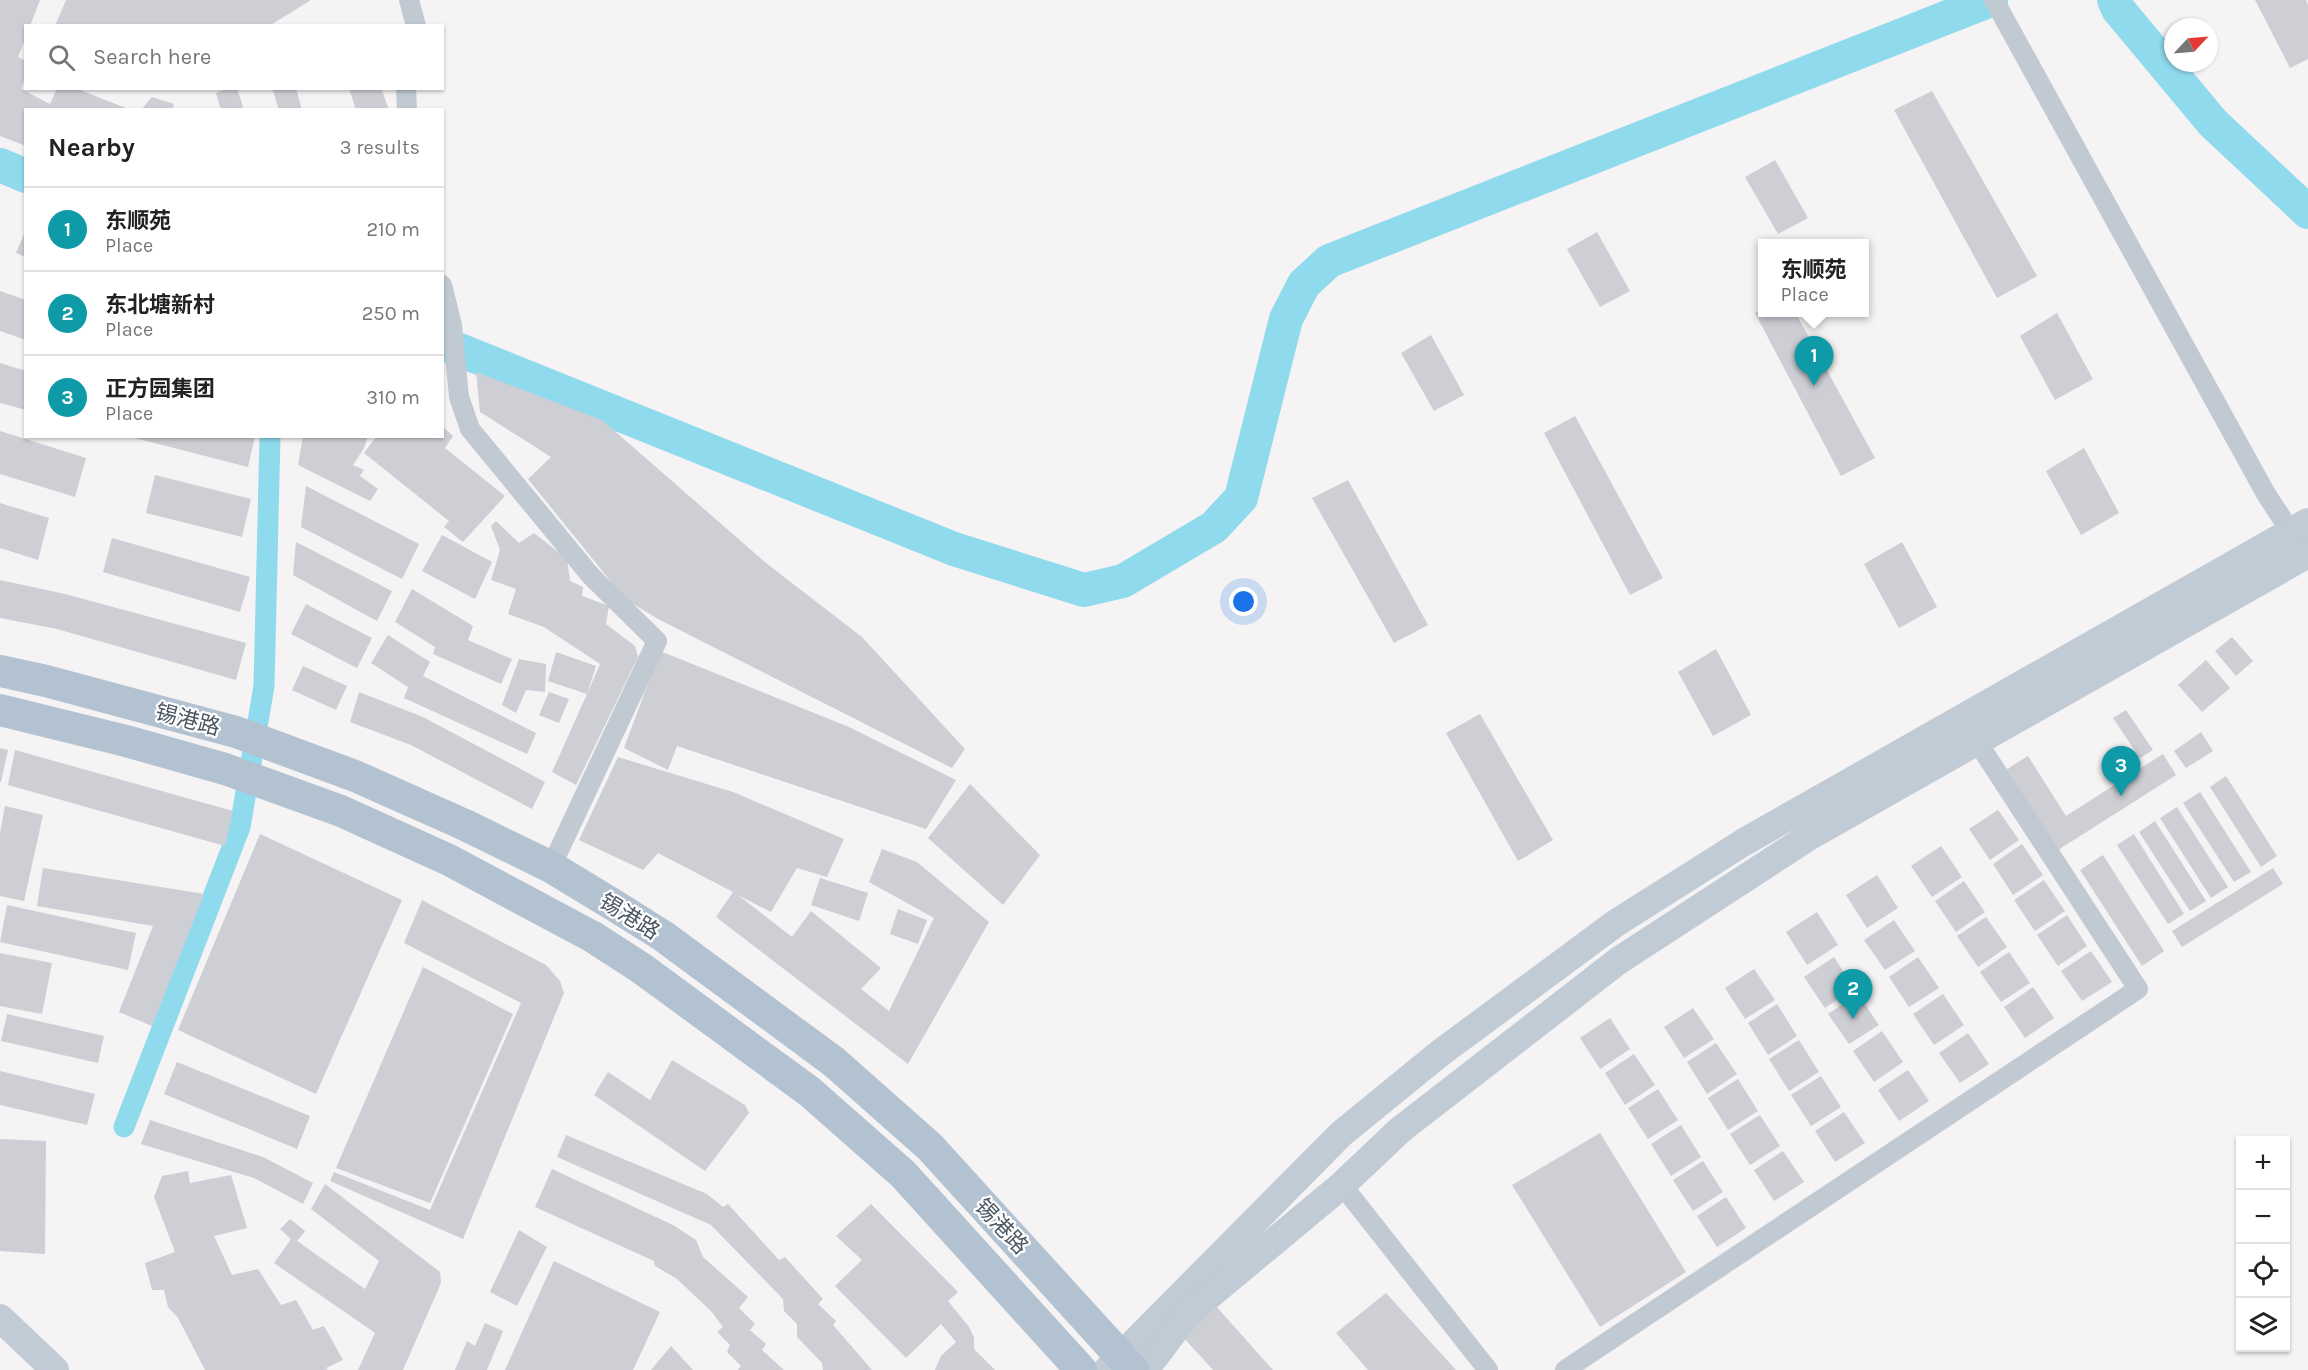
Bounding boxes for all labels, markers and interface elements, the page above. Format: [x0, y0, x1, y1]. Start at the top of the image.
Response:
north arrow [2164, 18, 2218, 72]
search box [24, 24, 444, 90]
icon: search [45, 41, 78, 74]
text: Search here [93, 44, 211, 70]
text: Nearby [48, 132, 135, 163]
text: 3 results [340, 136, 420, 159]
text: 东顺苑 [105, 208, 171, 234]
text: 1 [64, 218, 71, 241]
text: 210 m [366, 218, 420, 241]
text: Place [105, 234, 153, 257]
popup [1758, 239, 1869, 317]
text: 东顺苑 [1780, 257, 1847, 283]
text: Place [1780, 283, 1829, 306]
text: 东北塘新村 [105, 292, 215, 318]
text: 2 [61, 302, 74, 325]
text: 250 m [362, 302, 420, 325]
text: Place [105, 318, 153, 341]
pin: 1 [1794, 336, 1834, 386]
text: 正方园集团 [105, 376, 215, 402]
text: 3 [61, 386, 74, 409]
text: 310 m [366, 386, 420, 409]
text: Place [105, 402, 153, 425]
your location [1229, 587, 1258, 616]
street label: 锡港路 [152, 699, 223, 741]
pin: 3 [2102, 746, 2140, 796]
street label: 锡港路 [595, 888, 664, 945]
pin: 2 [1834, 970, 1872, 1019]
map controls [2236, 1136, 2290, 1352]
button: + [2236, 1136, 2290, 1190]
button: − [2236, 1190, 2290, 1244]
street label: 锡港路 [969, 1194, 1033, 1260]
button: locate [2236, 1244, 2290, 1298]
button: layers [2236, 1298, 2290, 1352]

